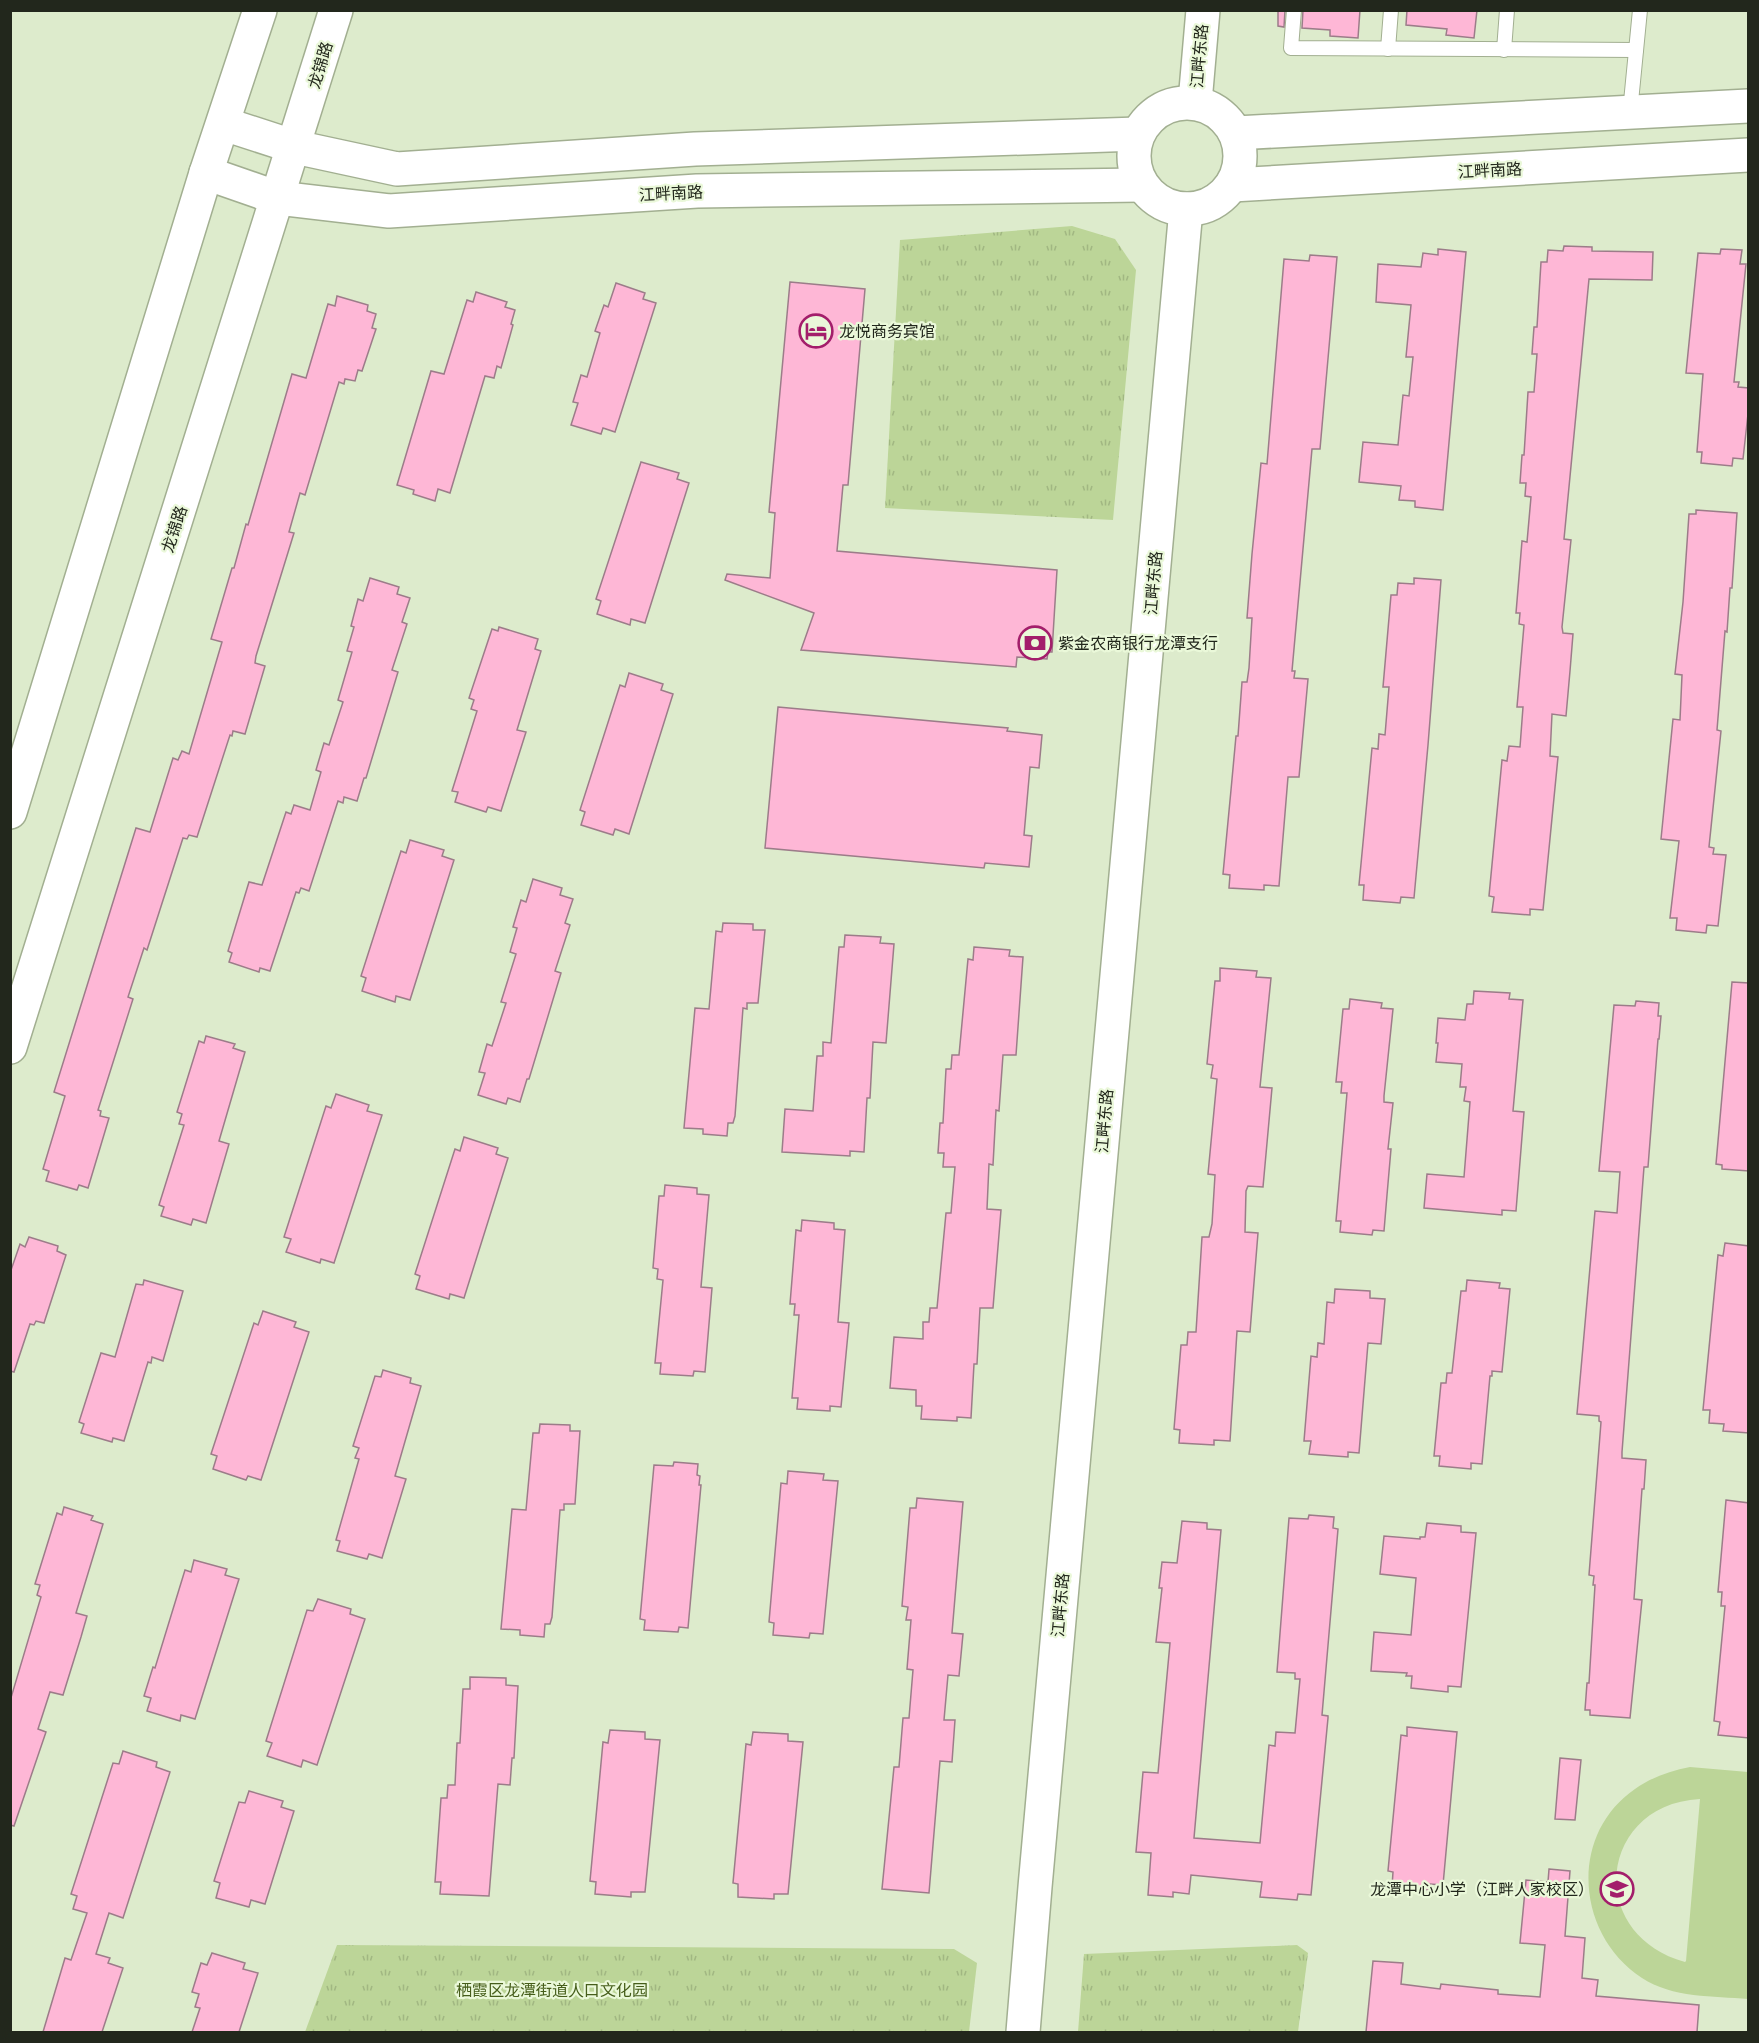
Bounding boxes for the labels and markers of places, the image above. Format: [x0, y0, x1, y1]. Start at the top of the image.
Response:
hotel icon: 龙悦商务宾馆 [798, 313, 834, 349]
place label: 龙悦商务宾馆 [839, 322, 935, 340]
bank icon: 紫金农商银行龙潭支行 [1017, 625, 1053, 661]
place label: 紫金农商银行龙潭支行 [1058, 634, 1218, 652]
school or university icon: 龙潭中心小学（江畔人家校区） [1599, 1871, 1635, 1907]
place label: 龙潭中心小学（江畔人家校区） [1370, 1880, 1594, 1898]

